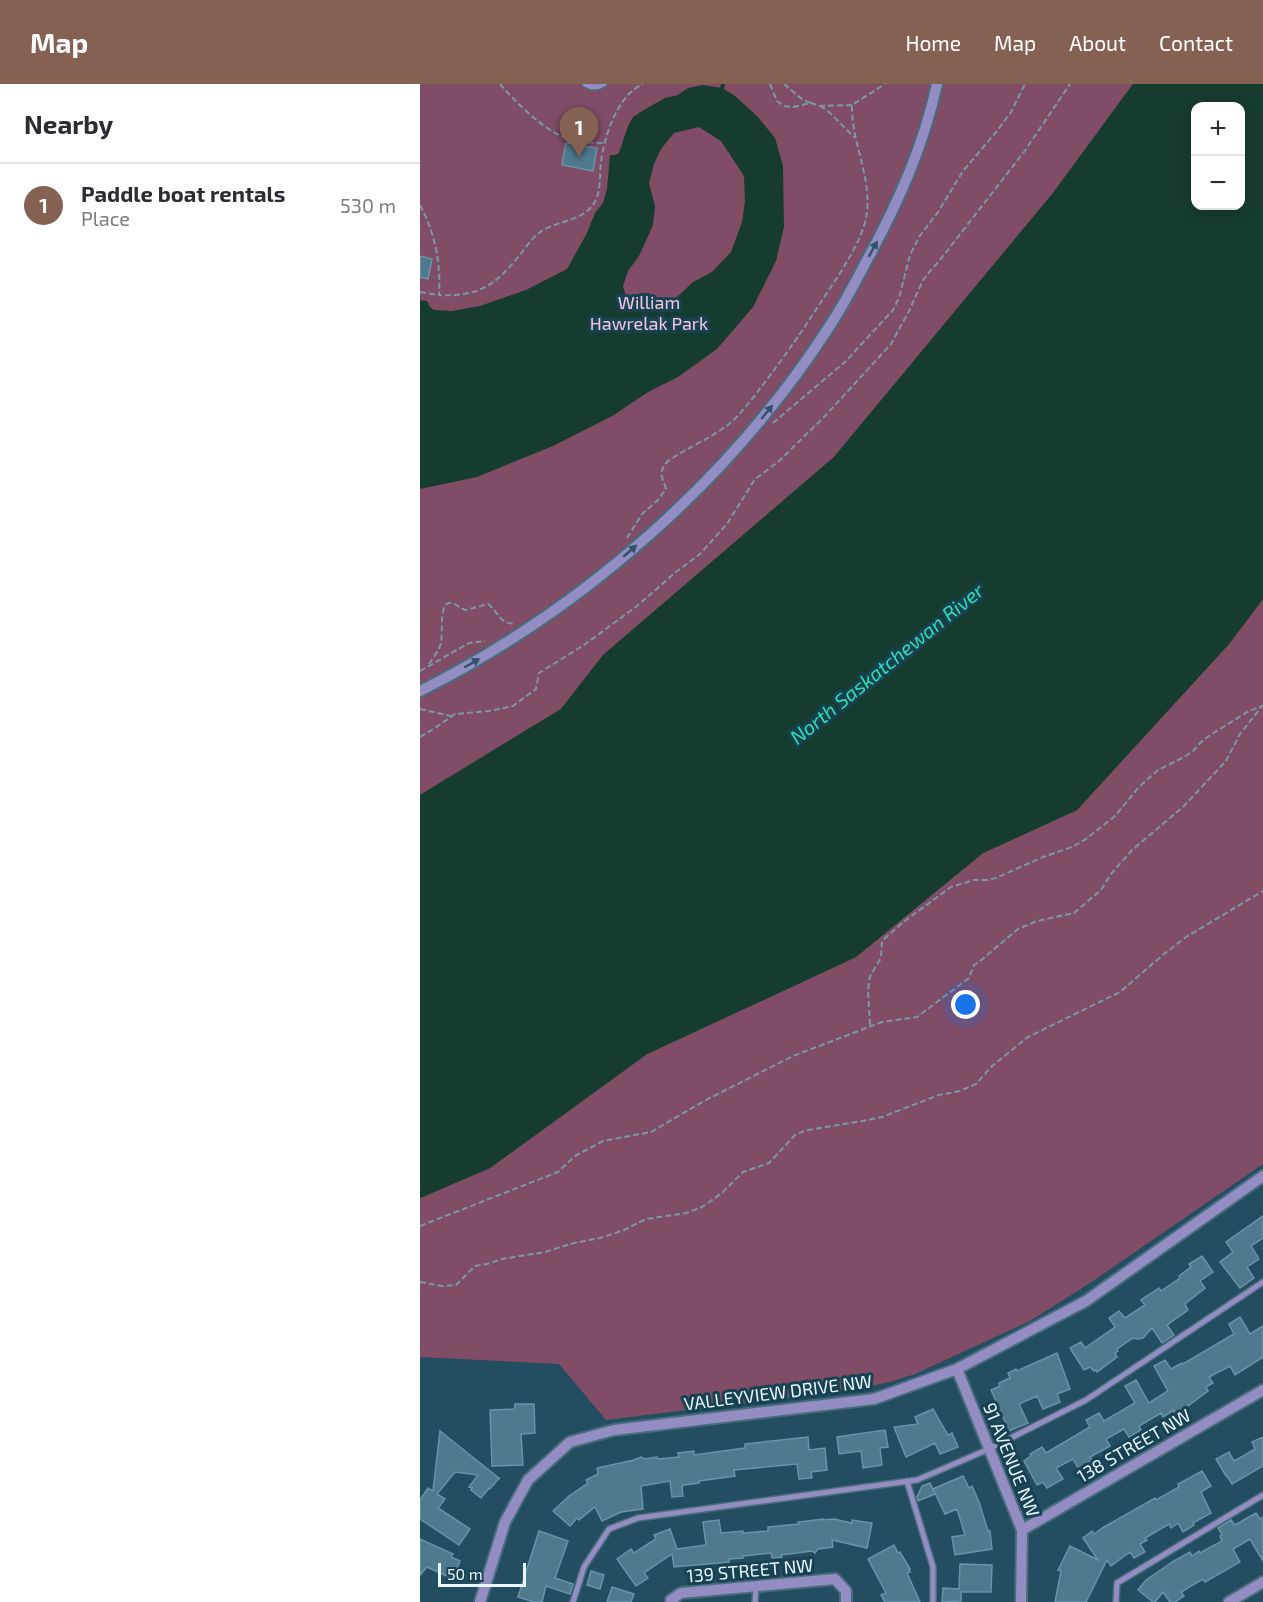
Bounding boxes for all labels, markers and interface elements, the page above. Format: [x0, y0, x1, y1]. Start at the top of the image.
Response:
text: Map [30, 25, 88, 59]
text: Home [905, 30, 961, 55]
text: Map [994, 30, 1036, 55]
text: About [1069, 30, 1126, 55]
text: Contact [1159, 30, 1233, 55]
map controls [1191, 102, 1245, 210]
button: + [1191, 102, 1245, 156]
pin: 1 [560, 107, 598, 157]
text: Nearby [24, 108, 113, 139]
button: − [1191, 156, 1245, 210]
text: Paddle boat rentals [81, 180, 285, 206]
text: 1 [39, 193, 48, 217]
text: 530 m [340, 193, 396, 217]
text: Place [81, 206, 130, 230]
one-way arrow [868, 240, 878, 257]
park label: William Hawrelak Park [590, 291, 708, 334]
one-way arrow [760, 405, 773, 420]
one-way arrow [623, 544, 638, 557]
water label: North Saskatchewan River [785, 577, 989, 749]
one-way arrow [464, 658, 481, 668]
your location [951, 990, 980, 1019]
street label: VALLEYVIEW DRIVE NW [682, 1370, 873, 1414]
street label: 91 AVENUE NW [979, 1399, 1045, 1520]
street label: 138 STREET NW [1073, 1404, 1194, 1487]
street label: 139 STREET NW [686, 1554, 814, 1587]
scale bar [438, 1560, 526, 1588]
text: 50 m [447, 1564, 483, 1583]

